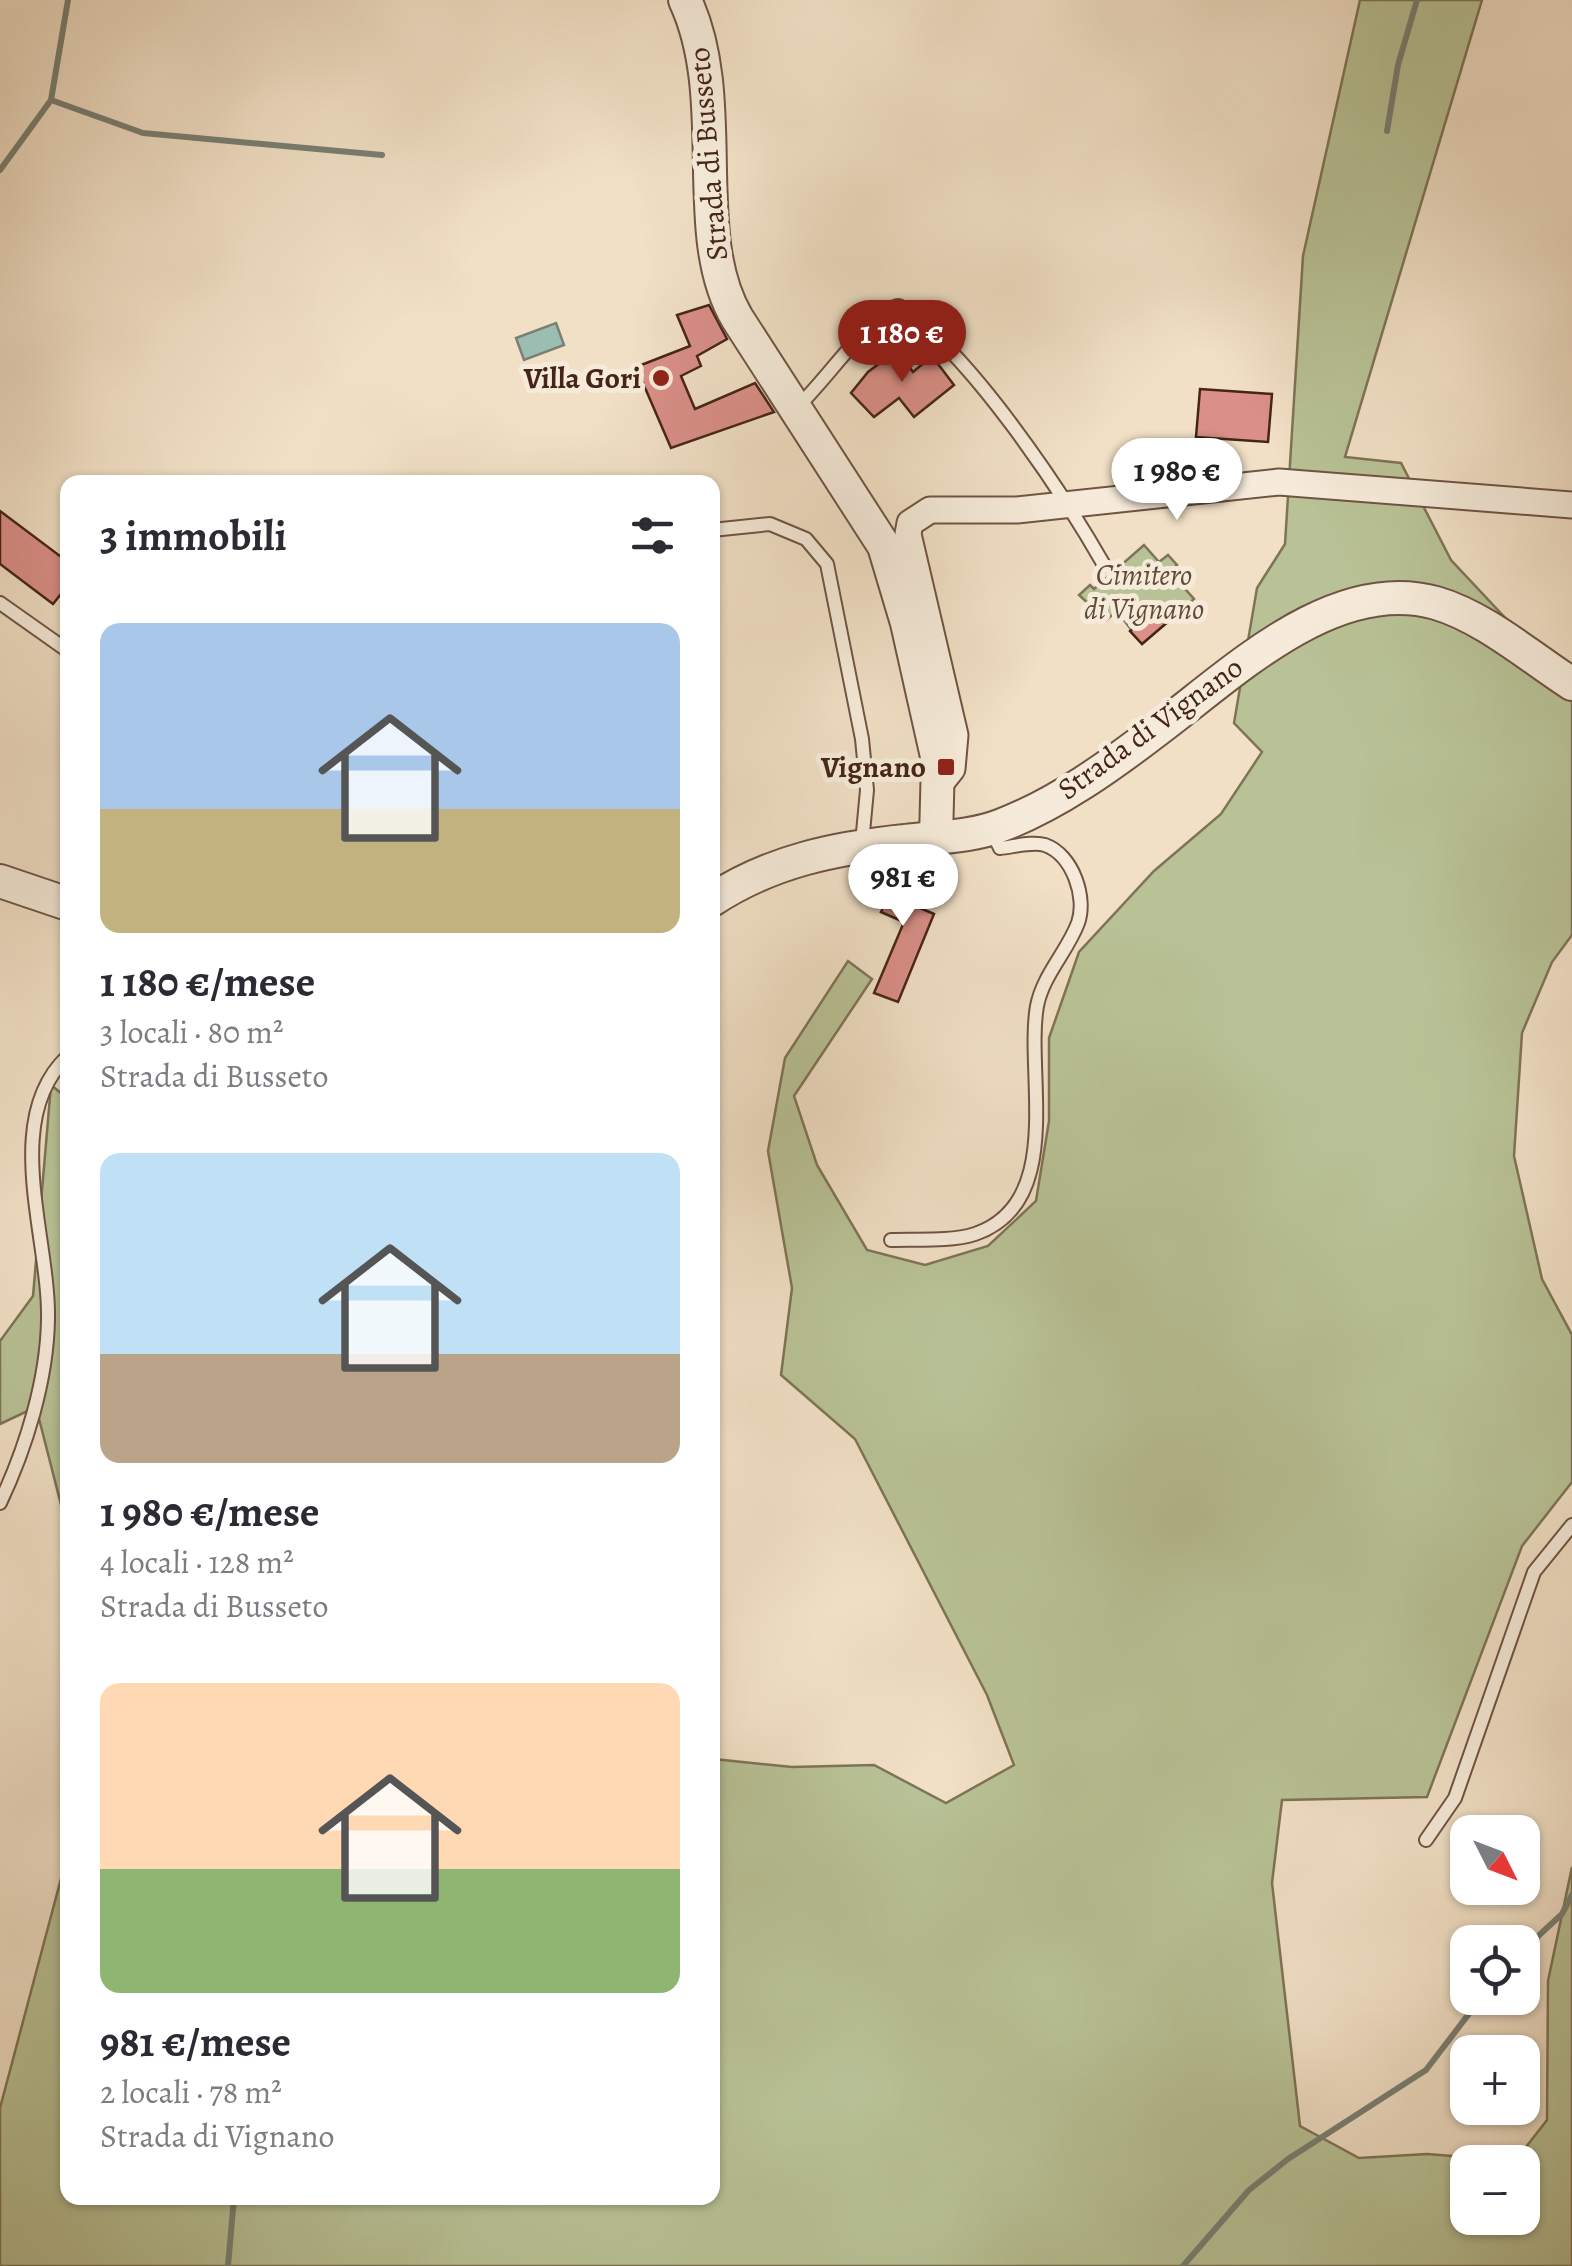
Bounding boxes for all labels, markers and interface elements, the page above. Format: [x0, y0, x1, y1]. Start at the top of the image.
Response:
street label: Strada di Busseto [679, 46, 737, 262]
pin: 1 180 € [810, 300, 994, 385]
text: 1 180 € [860, 310, 944, 354]
place label: Villa Gori [523, 358, 641, 398]
marker: Villa Gori [650, 367, 672, 389]
pin: 1 980 € [1085, 438, 1269, 523]
text: 1 980 € [1133, 448, 1221, 492]
text: 3 immobili [100, 507, 287, 564]
icon: filters [625, 508, 680, 563]
park label: Cimitero di Vignano [1084, 555, 1204, 629]
street label: Strada di Vignano [1049, 647, 1251, 809]
icon: home [300, 688, 480, 868]
place label: Vignano [820, 747, 926, 787]
marker: Vignano [935, 756, 957, 778]
pin: 981 € [833, 844, 973, 929]
text: 981 € [870, 854, 936, 898]
text: 1 180 €/mese [100, 953, 315, 1010]
text: 3 locali · 80 m² [100, 1010, 283, 1054]
text: Strada di Busseto [100, 1054, 328, 1098]
icon: home [300, 1218, 480, 1398]
text: 1 980 €/mese [100, 1483, 319, 1540]
text: 4 locali · 128 m² [100, 1540, 294, 1584]
text: Strada di Busseto [100, 1584, 328, 1628]
icon: home [300, 1748, 480, 1928]
north arrow [1450, 1815, 1540, 1905]
map controls [1450, 1815, 1540, 2235]
button: locate [1450, 1925, 1540, 2015]
text: 981 €/mese [100, 2013, 291, 2070]
button: + [1450, 2035, 1540, 2125]
text: 2 locali · 78 m² [100, 2070, 282, 2114]
text: Strada di Vignano [100, 2114, 335, 2158]
button: − [1450, 2145, 1540, 2235]

